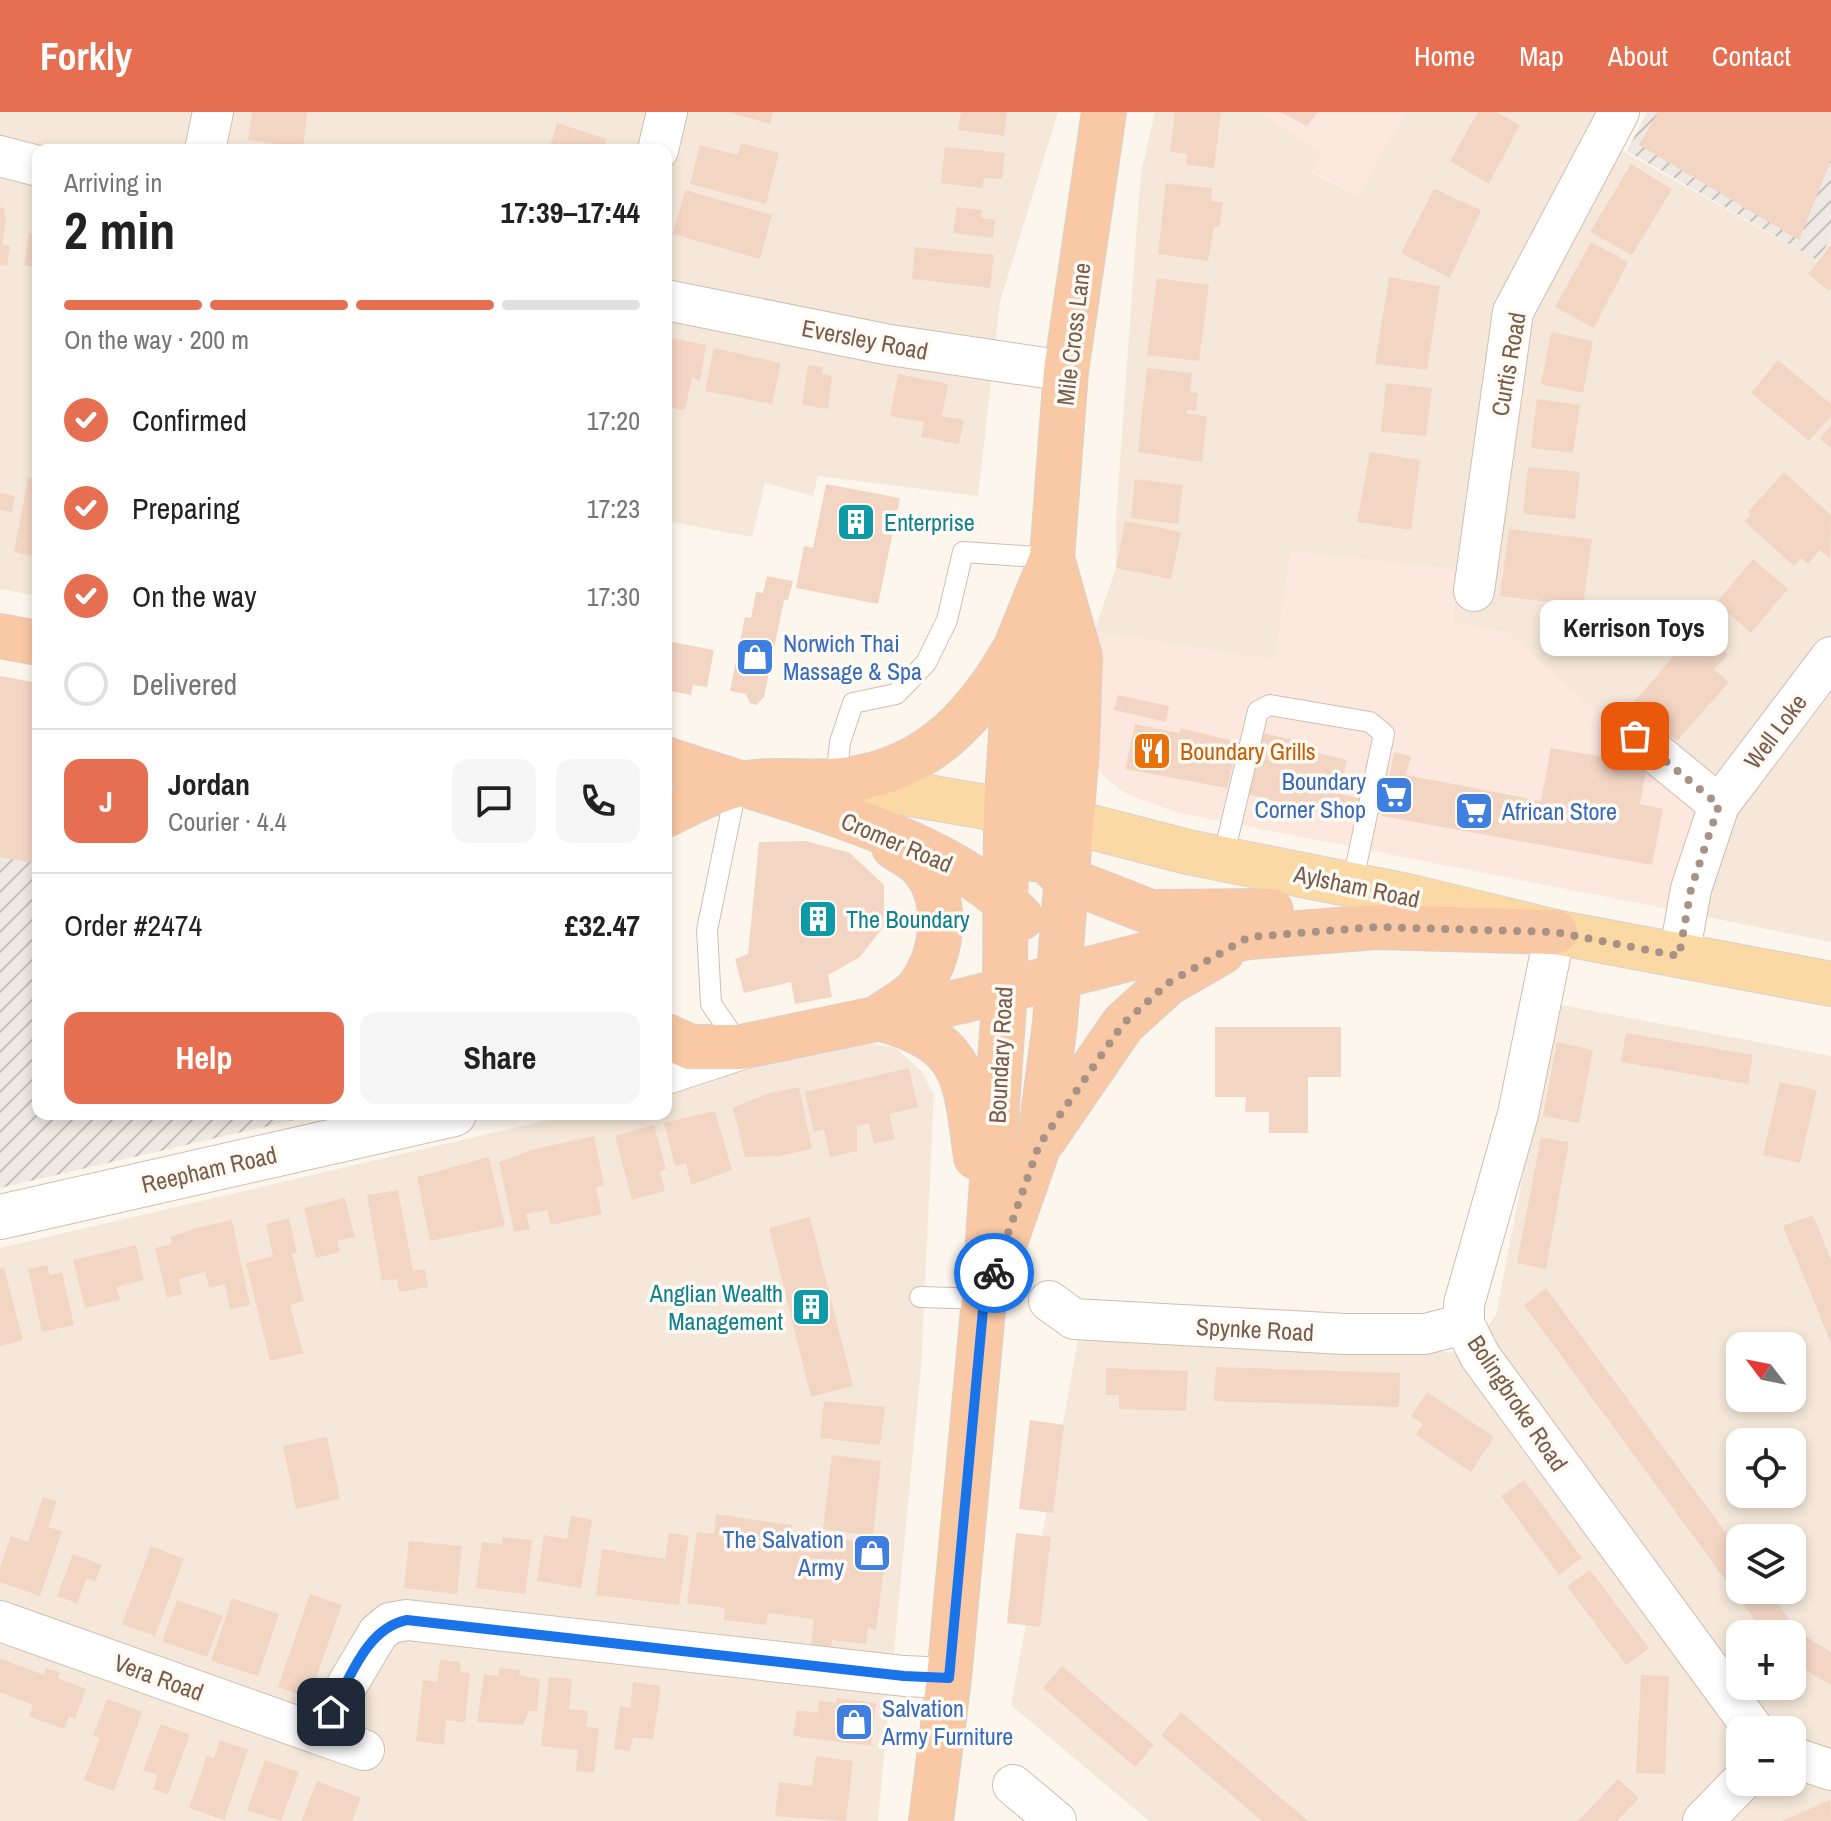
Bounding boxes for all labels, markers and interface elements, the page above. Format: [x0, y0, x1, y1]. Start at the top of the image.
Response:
text: Forkly [40, 31, 132, 82]
text: Home [1414, 37, 1475, 75]
text: Map [1519, 37, 1564, 75]
text: About [1608, 37, 1668, 75]
text: Contact [1712, 37, 1791, 75]
text: Arriving in [64, 165, 162, 200]
text: 17:39–17:44 [501, 192, 640, 232]
text: 2 min [64, 195, 175, 265]
street label: Mile Cross Lane [1048, 261, 1098, 407]
street label: Curtis Road [1483, 310, 1533, 418]
street label: Eversley Road [799, 311, 931, 367]
text: On the way · 200 m [64, 322, 249, 357]
icon: check [64, 398, 108, 442]
text: Confirmed [132, 400, 247, 440]
text: 17:20 [587, 403, 640, 438]
icon: check [64, 486, 108, 530]
text: Preparing [132, 488, 240, 528]
text: 17:23 [587, 491, 640, 526]
building icon: Enterprise [835, 501, 877, 543]
place label: Enterprise [884, 506, 975, 538]
icon: check [64, 574, 108, 618]
text: On the way [132, 576, 256, 616]
text: 17:30 [587, 579, 640, 614]
callout: Kerrison Toys [1541, 600, 1729, 656]
text: Kerrison Toys [1563, 610, 1705, 645]
place label: Norwich Thai Massage & Spa [783, 627, 922, 687]
shop icon: Norwich Thai Massage & Spa [734, 636, 776, 678]
text: Delivered [132, 664, 237, 704]
street label: Well Loke [1736, 687, 1814, 775]
pin [1601, 702, 1669, 770]
icon: bag [1613, 714, 1657, 758]
restaurant icon: Boundary Grills [1131, 730, 1173, 772]
place label: Boundary Grills [1180, 735, 1316, 767]
button: chat [452, 759, 536, 843]
button: phone [556, 759, 640, 843]
text: Jordan [168, 764, 250, 804]
place label: Boundary Corner Shop [1254, 765, 1366, 825]
supermarket icon: Boundary Corner Shop [1373, 774, 1415, 816]
text: J [99, 781, 113, 821]
supermarket icon: African Store [1453, 790, 1495, 832]
place label: African Store [1501, 795, 1617, 827]
text: Courier · 4.4 [168, 804, 287, 839]
street label: Cromer Road [836, 804, 958, 880]
street label: Aylsham Road [1290, 857, 1423, 915]
building icon: The Boundary [797, 898, 839, 940]
place label: The Boundary [846, 903, 970, 935]
text: Order #2474 [64, 905, 202, 945]
text: £32.47 [565, 905, 640, 945]
street label: Boundary Road [980, 986, 1020, 1124]
button: Help [64, 1012, 344, 1104]
button: Share [360, 1012, 640, 1104]
street label: Reepham Road [138, 1138, 280, 1200]
courier [954, 1233, 1034, 1313]
icon: bike [972, 1251, 1016, 1295]
place label: Anglian Wealth Management [649, 1277, 784, 1337]
building icon: Anglian Wealth Management [790, 1286, 832, 1328]
street label: Spynke Road [1195, 1310, 1315, 1348]
street label: Bolingbroke Road [1461, 1329, 1575, 1477]
north arrow [1726, 1332, 1806, 1412]
map controls [1726, 1332, 1806, 1796]
button: locate [1726, 1428, 1806, 1508]
place label: The Salvation Army [723, 1523, 844, 1583]
button: layers [1726, 1524, 1806, 1604]
shop icon: The Salvation Army [851, 1532, 893, 1574]
button: + [1726, 1620, 1806, 1700]
street label: Vera Road [110, 1646, 208, 1708]
pin [297, 1678, 365, 1746]
icon: home [309, 1690, 353, 1734]
place label: Salvation Army Furniture [881, 1692, 1013, 1752]
shop icon: Salvation Army Furniture [833, 1701, 875, 1743]
button: − [1726, 1716, 1806, 1796]

